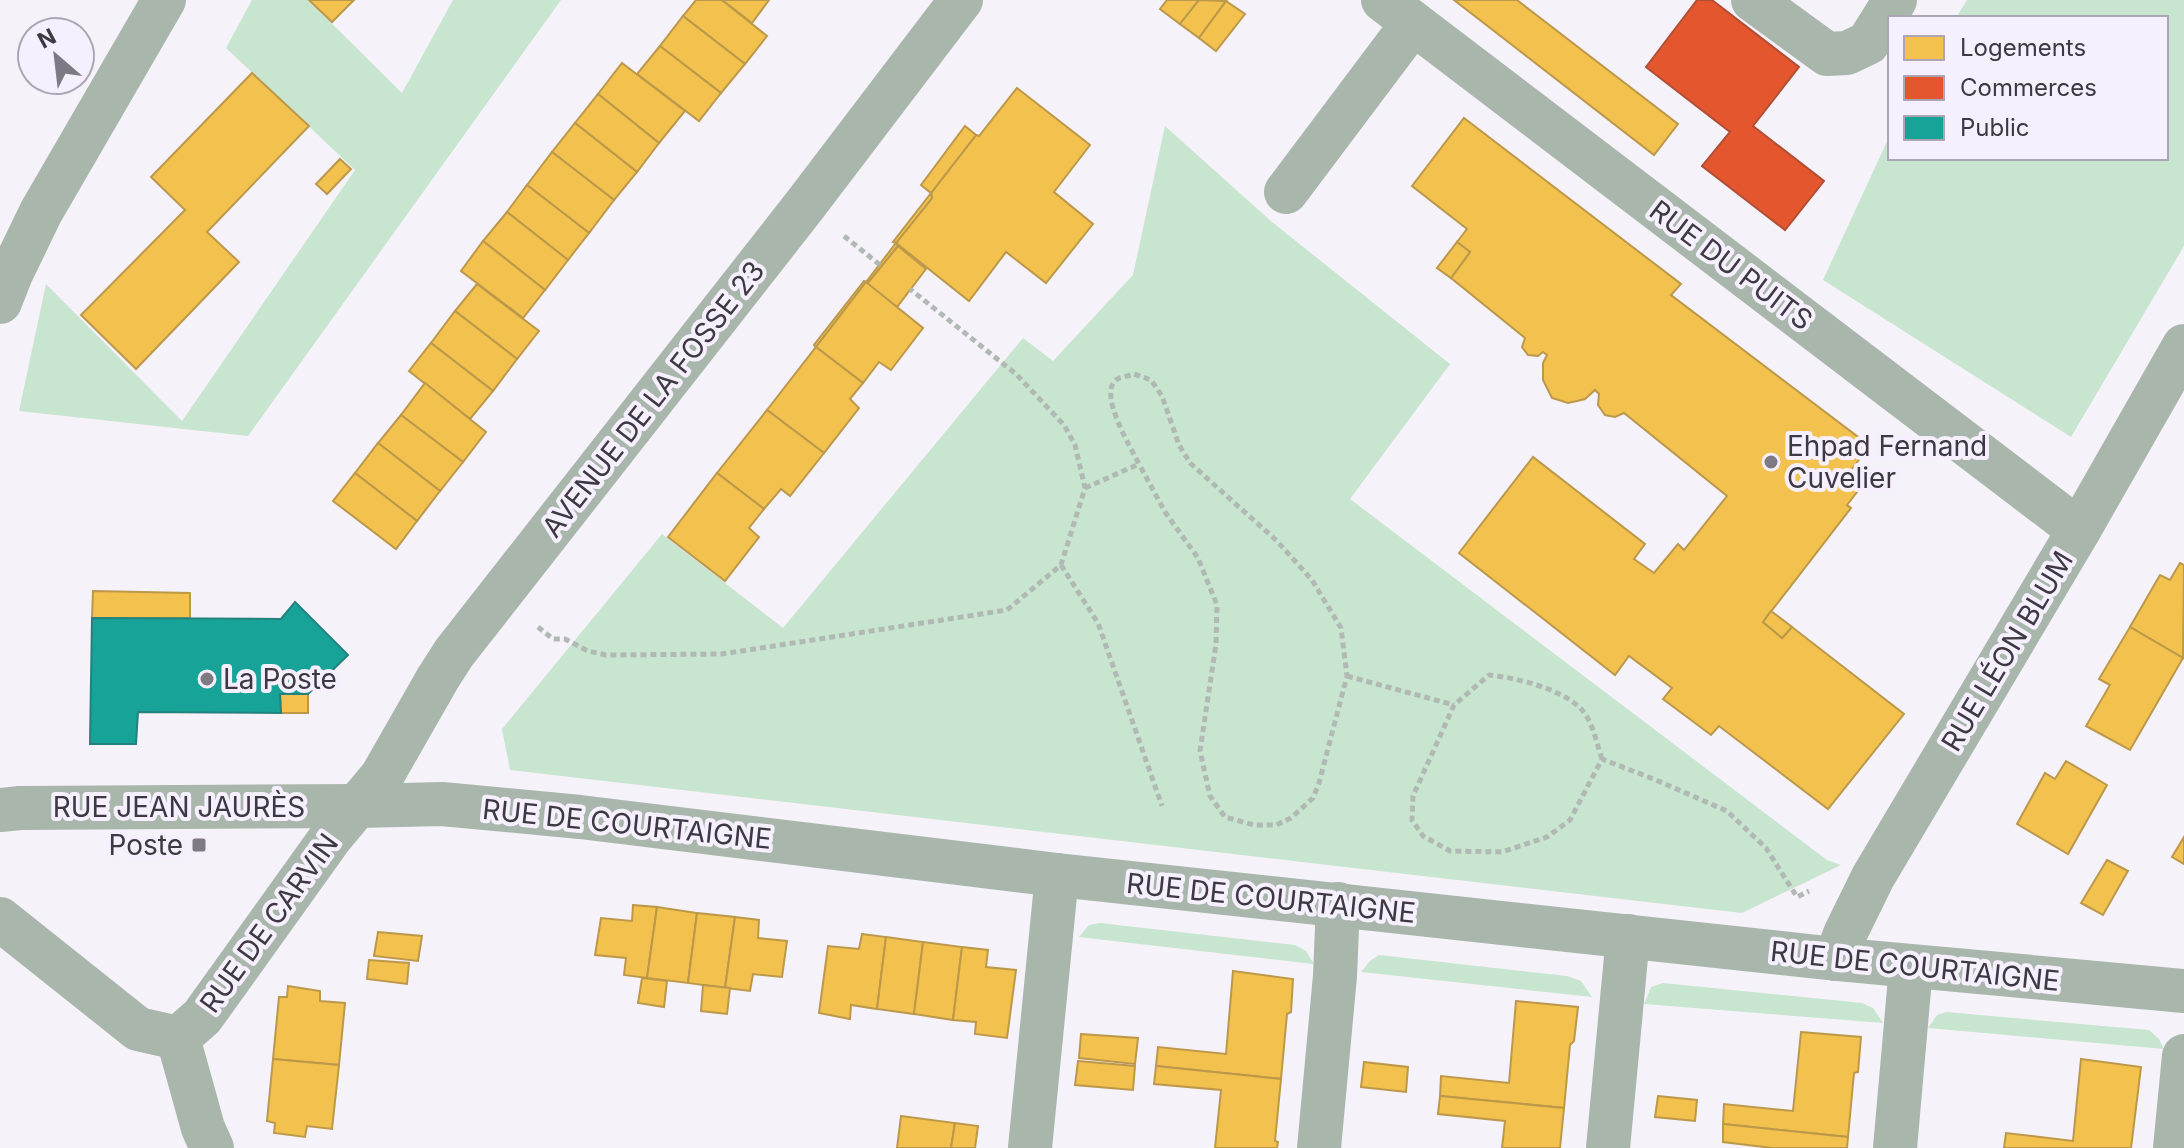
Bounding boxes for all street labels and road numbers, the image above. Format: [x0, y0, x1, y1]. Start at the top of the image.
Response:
street label: RUE DU PUITS [1643, 193, 1819, 337]
street label: AVENUE DE LA FOSSE 23 [535, 254, 771, 544]
street label: RUE LÉON BLUM [1933, 544, 2080, 757]
street label: RUE JEAN JAURÈS [53, 789, 305, 824]
street label: RUE DE COURTAIGNE [481, 792, 773, 856]
street label: RUE DE CARVIN [193, 827, 345, 1019]
street label: RUE DE COURTAIGNE [1125, 866, 1417, 930]
street label: RUE DE COURTAIGNE [1769, 934, 2061, 998]

